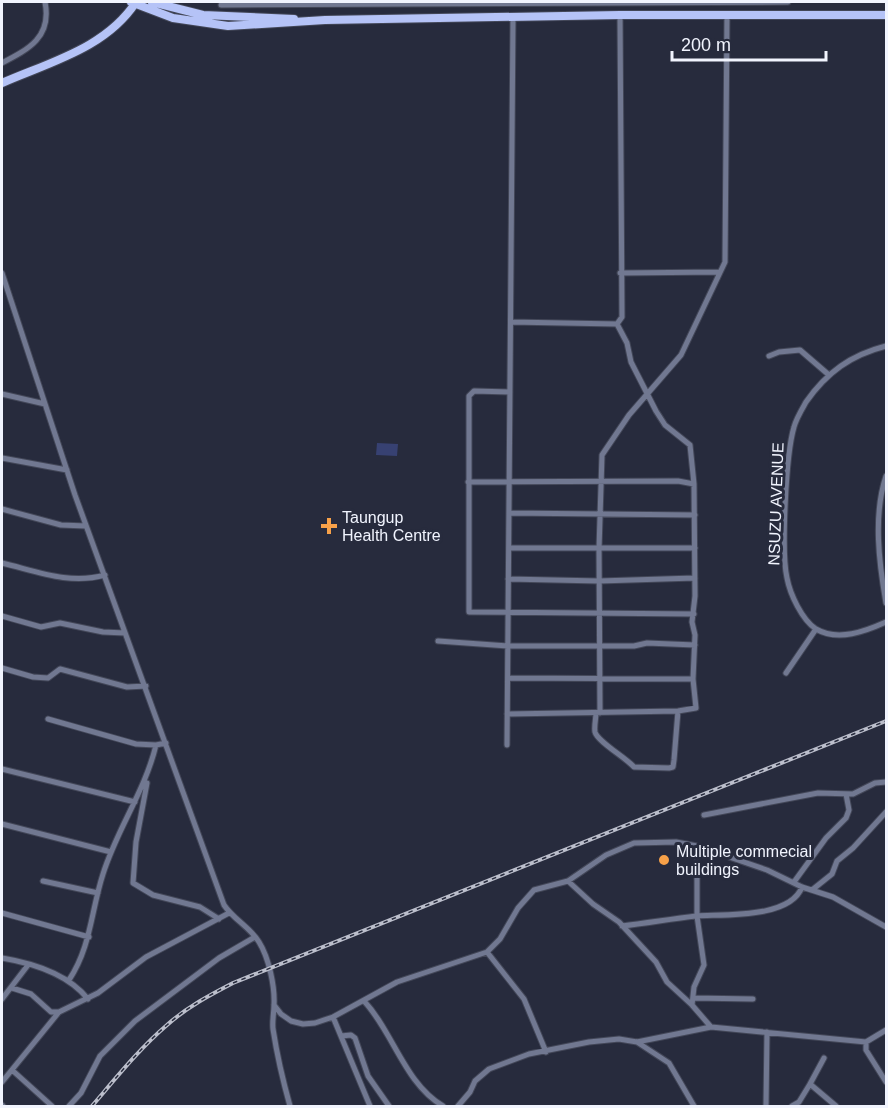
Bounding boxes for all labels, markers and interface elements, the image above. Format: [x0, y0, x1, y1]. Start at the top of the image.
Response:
scale bar [672, 24, 826, 62]
text: 200 m [681, 35, 731, 55]
street label: NSUZU AVENUE [765, 442, 787, 566]
place label: Taungup Health Centre [342, 509, 441, 544]
marker: Taungup Health Centre [320, 517, 338, 535]
place label: Multiple commecial buildings [676, 843, 812, 878]
marker: Multiple commecial buildings [657, 853, 671, 867]

